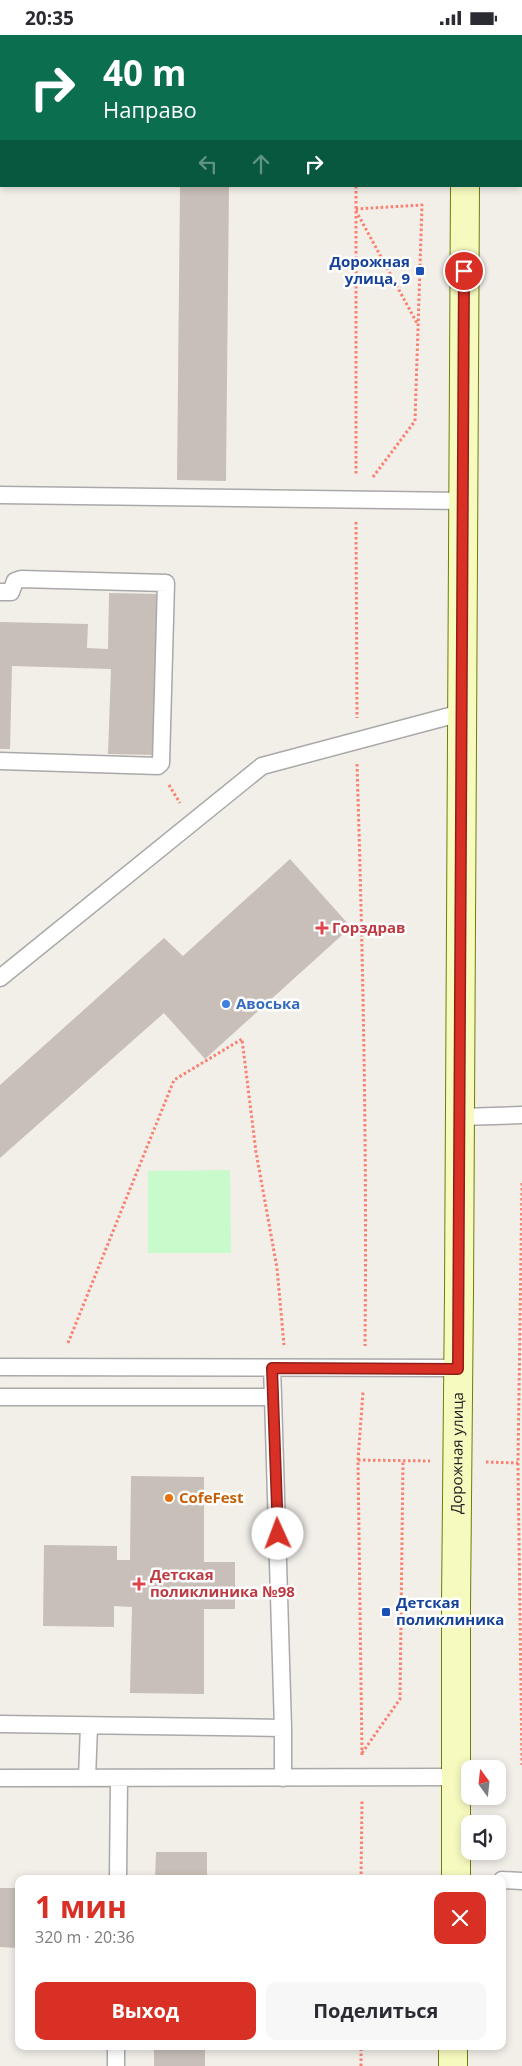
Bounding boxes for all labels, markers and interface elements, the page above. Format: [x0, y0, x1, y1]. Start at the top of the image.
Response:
text: 20:35 [25, 5, 74, 31]
text: 40 m [103, 49, 186, 96]
icon: right [20, 55, 85, 120]
text: Направо [103, 94, 197, 124]
icon: left [194, 150, 222, 178]
icon: ahead [247, 150, 275, 178]
icon: right [300, 150, 328, 178]
pin [443, 250, 485, 292]
place label: Дорожная улица, 9 [329, 251, 410, 288]
icon: arrive [450, 257, 478, 285]
marker: Дорожная улица, 9 [414, 265, 426, 277]
place label: Горздрав [332, 917, 405, 937]
marker: Горздрав [316, 922, 328, 934]
place label: Авоська [236, 993, 300, 1013]
marker: Авоська [220, 998, 232, 1010]
street label: Дорожная улица [446, 1392, 467, 1514]
place label: CofeFest [179, 1487, 244, 1507]
marker: CofeFest [163, 1492, 175, 1504]
position arrow [251, 1507, 303, 1559]
place label: Детская поликлиника №98 [150, 1564, 295, 1601]
marker: Детская поликлиника №98 [132, 1577, 146, 1591]
place label: Детская поликлиника [396, 1592, 504, 1629]
marker: Детская поликлиника [380, 1606, 392, 1618]
north arrow [461, 1760, 506, 1805]
map controls [461, 1760, 506, 1860]
button: sound [461, 1815, 506, 1860]
text: 1 мин [35, 1886, 127, 1927]
button: close [434, 1892, 486, 1944]
text: 320 m · 20:36 [35, 1926, 135, 1948]
button: Выход [35, 1982, 256, 2040]
button: Поделиться [266, 1982, 486, 2040]

